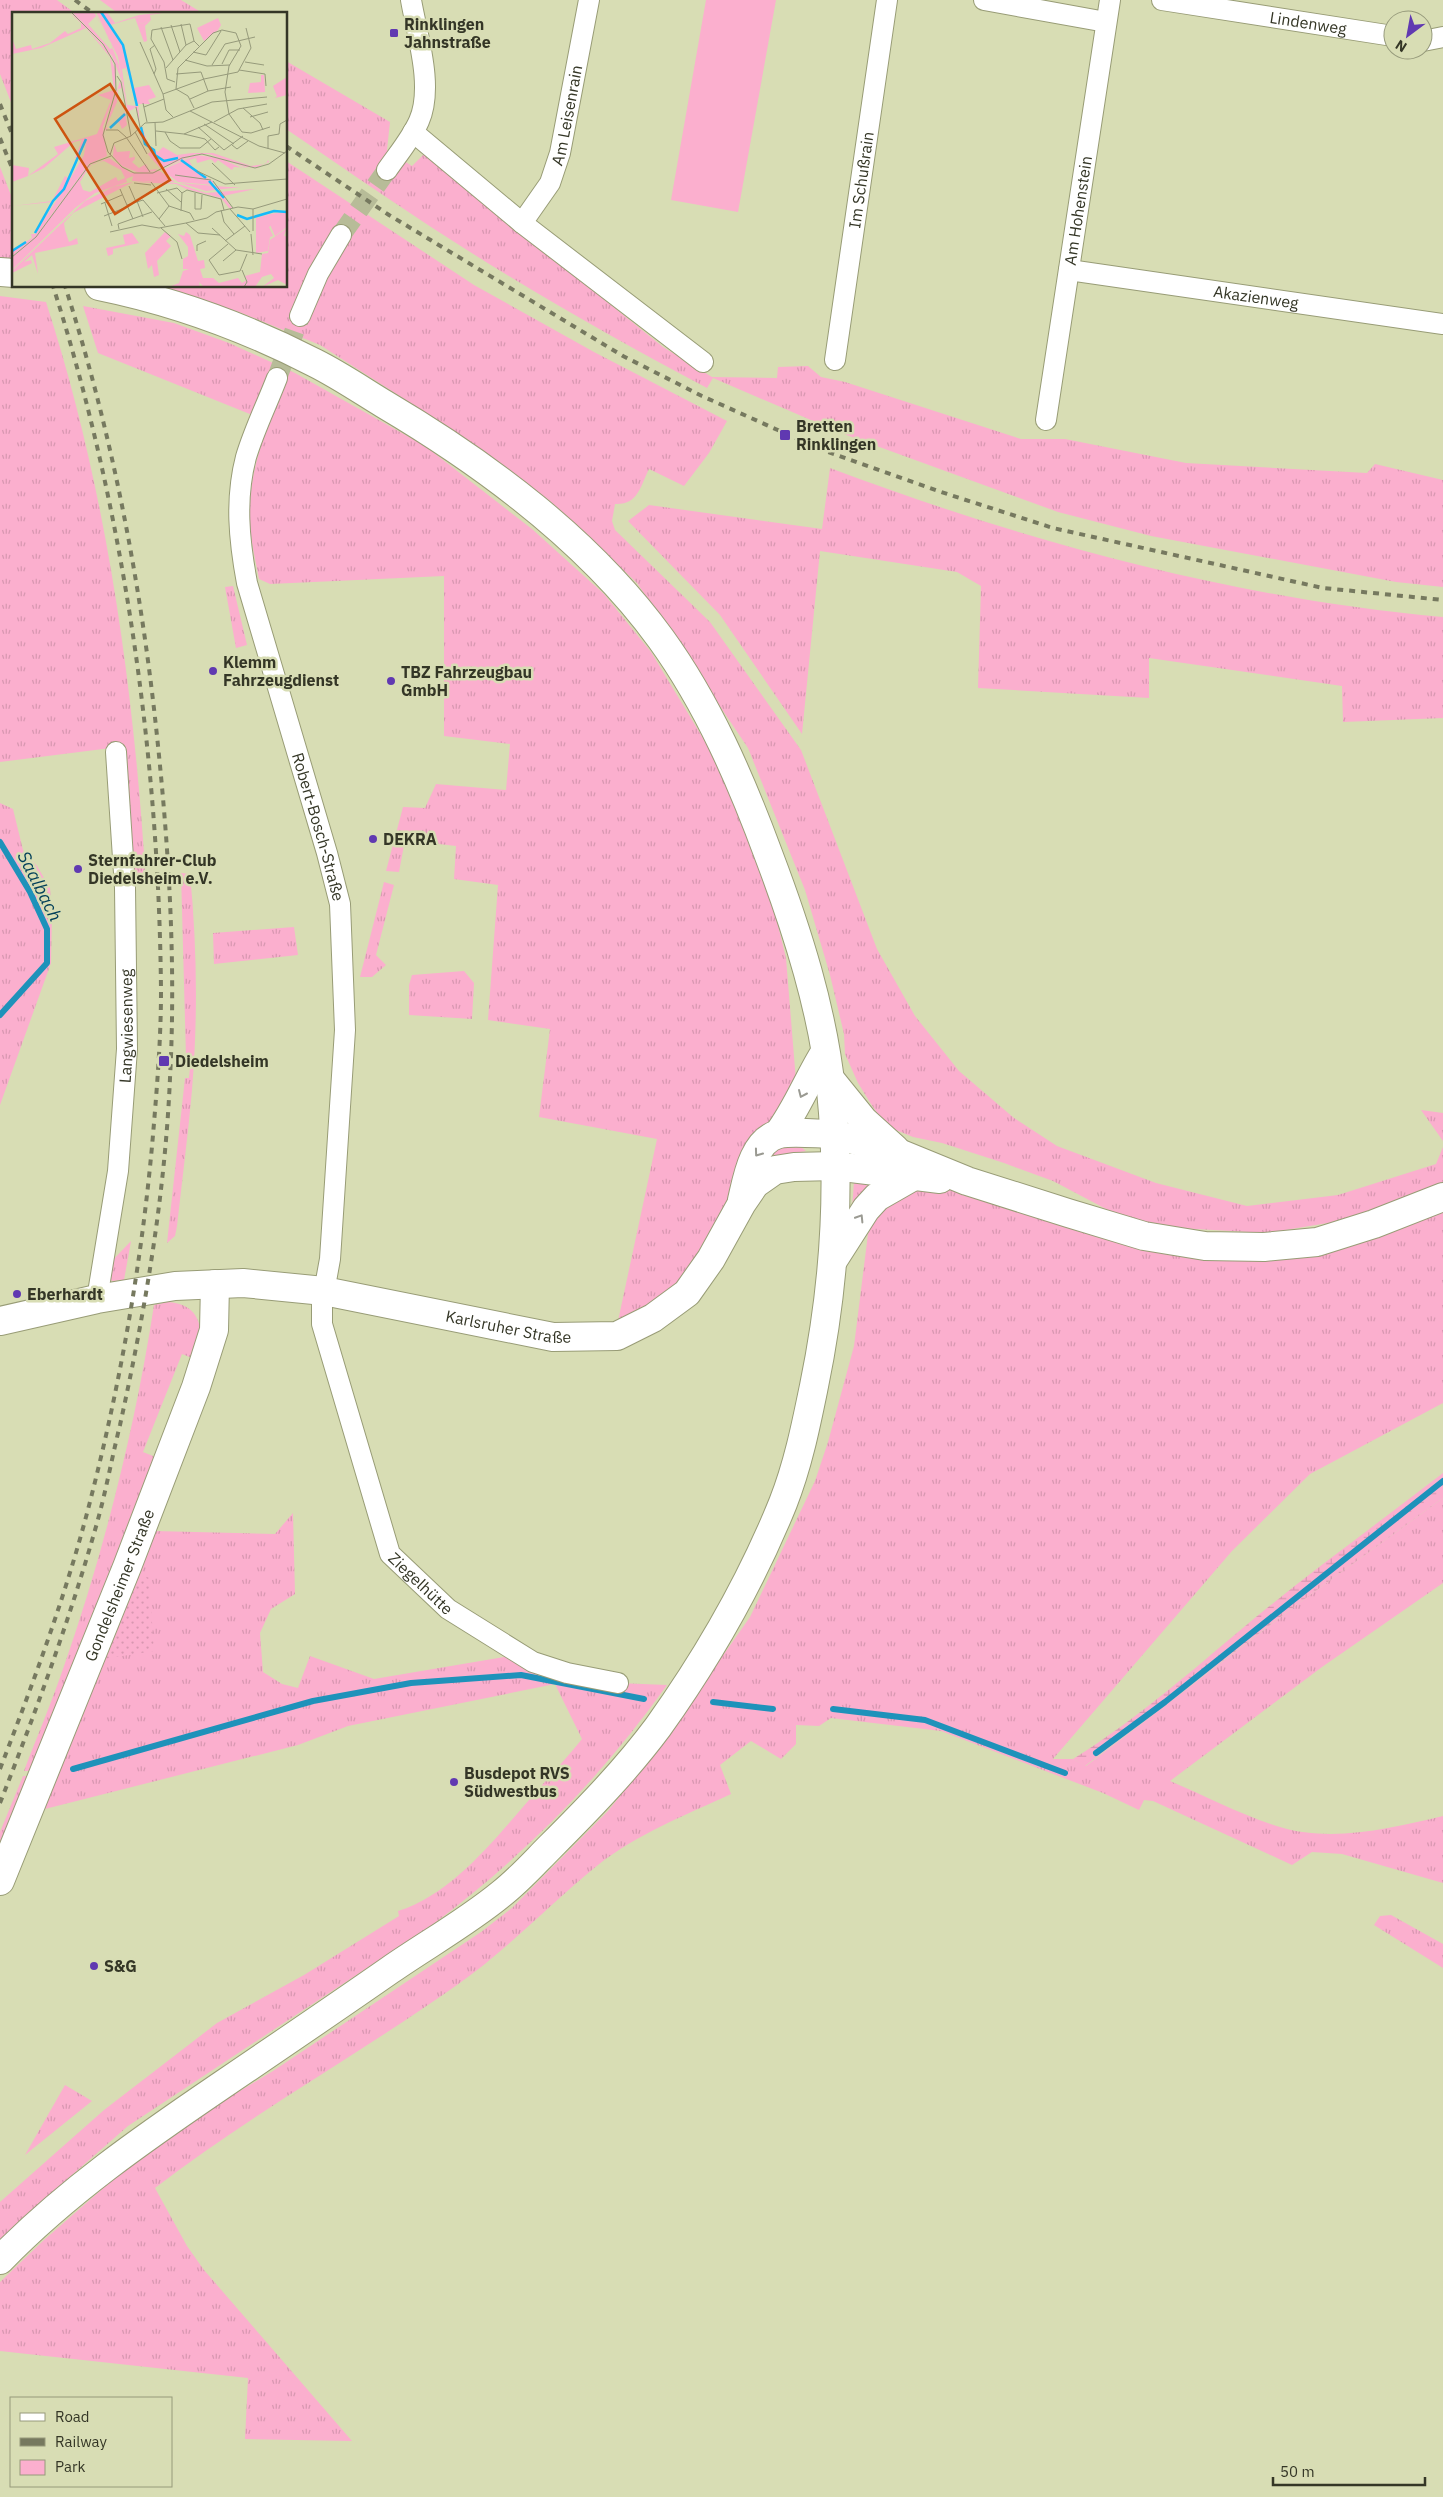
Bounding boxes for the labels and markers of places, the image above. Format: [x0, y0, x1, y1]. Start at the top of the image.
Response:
place label: Rinklingen Jahnstraße [404, 14, 491, 52]
marker: Rinklingen Jahnstraße [388, 27, 400, 39]
place label: Bretten Rinklingen [796, 416, 876, 454]
marker: Bretten Rinklingen [778, 428, 792, 442]
place label: Klemm Fahrzeugdienst [223, 652, 339, 690]
place label: TBZ Fahrzeugbau GmbH [401, 662, 532, 700]
marker: Klemm Fahrzeugdienst [207, 665, 219, 677]
marker: TBZ Fahrzeugbau GmbH [385, 675, 397, 687]
place label: DEKRA [383, 829, 437, 849]
marker: DEKRA [367, 833, 379, 845]
place label: Sternfahrer-Club Diedelsheim e.V. [88, 850, 217, 888]
marker: Sternfahrer-Club Diedelsheim e.V. [72, 863, 84, 875]
place label: Diedelsheim [175, 1051, 269, 1071]
marker: Diedelsheim [157, 1054, 171, 1068]
place label: Eberhardt [27, 1284, 103, 1304]
marker: Eberhardt [11, 1288, 23, 1300]
place label: Busdepot RVS Südwestbus [464, 1763, 570, 1801]
marker: Busdepot RVS Südwestbus [448, 1776, 460, 1788]
place label: S&G [104, 1956, 137, 1976]
marker: S&G [88, 1960, 100, 1972]

